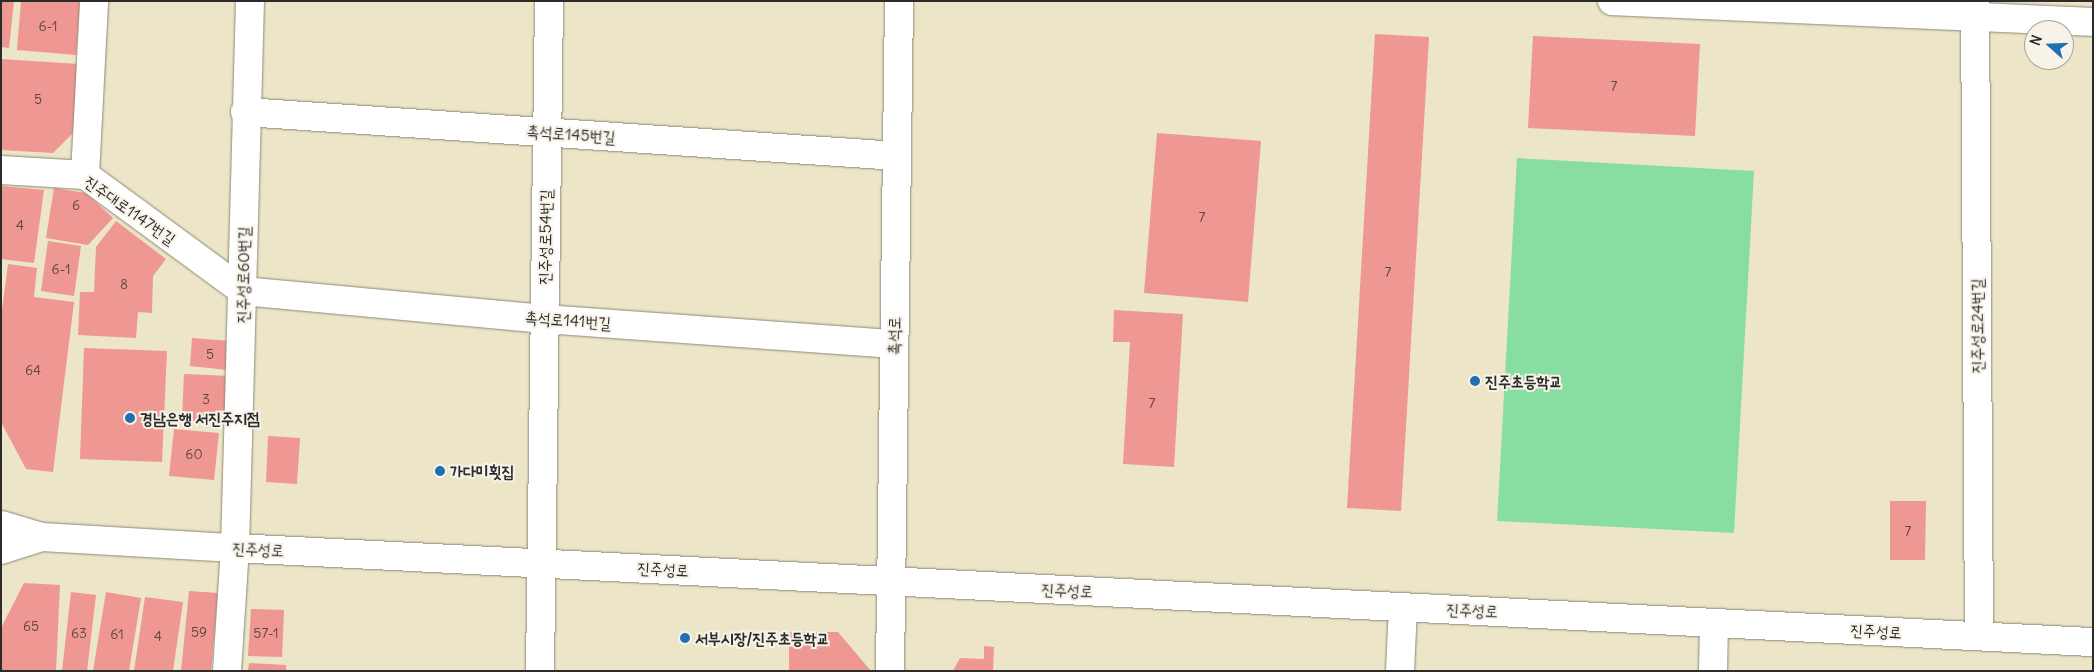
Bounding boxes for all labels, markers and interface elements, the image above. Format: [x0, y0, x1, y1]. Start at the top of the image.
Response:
house number: 6-1 [39, 18, 57, 34]
north arrow [2024, 20, 2074, 70]
text: N [2026, 33, 2046, 48]
house number: 7 [1611, 78, 1617, 94]
house number: 5 [34, 91, 42, 107]
street label: 촉석로145번길 [526, 121, 616, 147]
street label: 진주대로1147번길 [81, 171, 179, 249]
street label: 진주성로54번길 [535, 189, 555, 285]
house number: 6 [72, 197, 80, 213]
house number: 7 [1199, 209, 1205, 225]
house number: 4 [16, 217, 24, 233]
street label: 진주성로60번길 [233, 226, 253, 324]
house number: 6-1 [52, 261, 70, 277]
house number: 7 [1385, 264, 1391, 280]
house number: 8 [120, 276, 128, 292]
street label: 진주성로24번길 [1967, 278, 1987, 374]
street label: 촉석로141번길 [524, 307, 612, 333]
street label: 촉석로 [884, 317, 904, 355]
house number: 5 [206, 346, 214, 362]
house number: 64 [25, 362, 41, 378]
place label: 진주초등학교 [1485, 371, 1562, 391]
marker: 진주초등학교 [1469, 375, 1481, 387]
house number: 3 [202, 391, 210, 407]
house number: 7 [1149, 395, 1155, 411]
place label: 경남은행 서진주지점 [140, 408, 260, 428]
marker: 경남은행 서진주지점 [124, 412, 136, 424]
house number: 60 [185, 446, 203, 462]
place label: 가다미횟집 [450, 461, 514, 481]
marker: 가다미횟집 [434, 465, 446, 477]
house number: 7 [1905, 523, 1911, 539]
street label: 진주성로 [232, 538, 284, 560]
street label: 진주성로 [637, 558, 689, 580]
street label: 진주성로 [1041, 579, 1093, 601]
street label: 진주성로 [1446, 599, 1498, 621]
house number: 65 [23, 618, 39, 634]
street label: 진주성로 [1850, 620, 1902, 642]
house number: 59 [191, 624, 207, 640]
house number: 63 [71, 625, 87, 641]
house number: 57-1 [253, 625, 279, 641]
house number: 61 [110, 626, 124, 642]
house number: 4 [154, 628, 162, 644]
place label: 서부시장/진주초등학교 [695, 628, 830, 648]
marker: 서부시장/진주초등학교 [679, 632, 691, 644]

